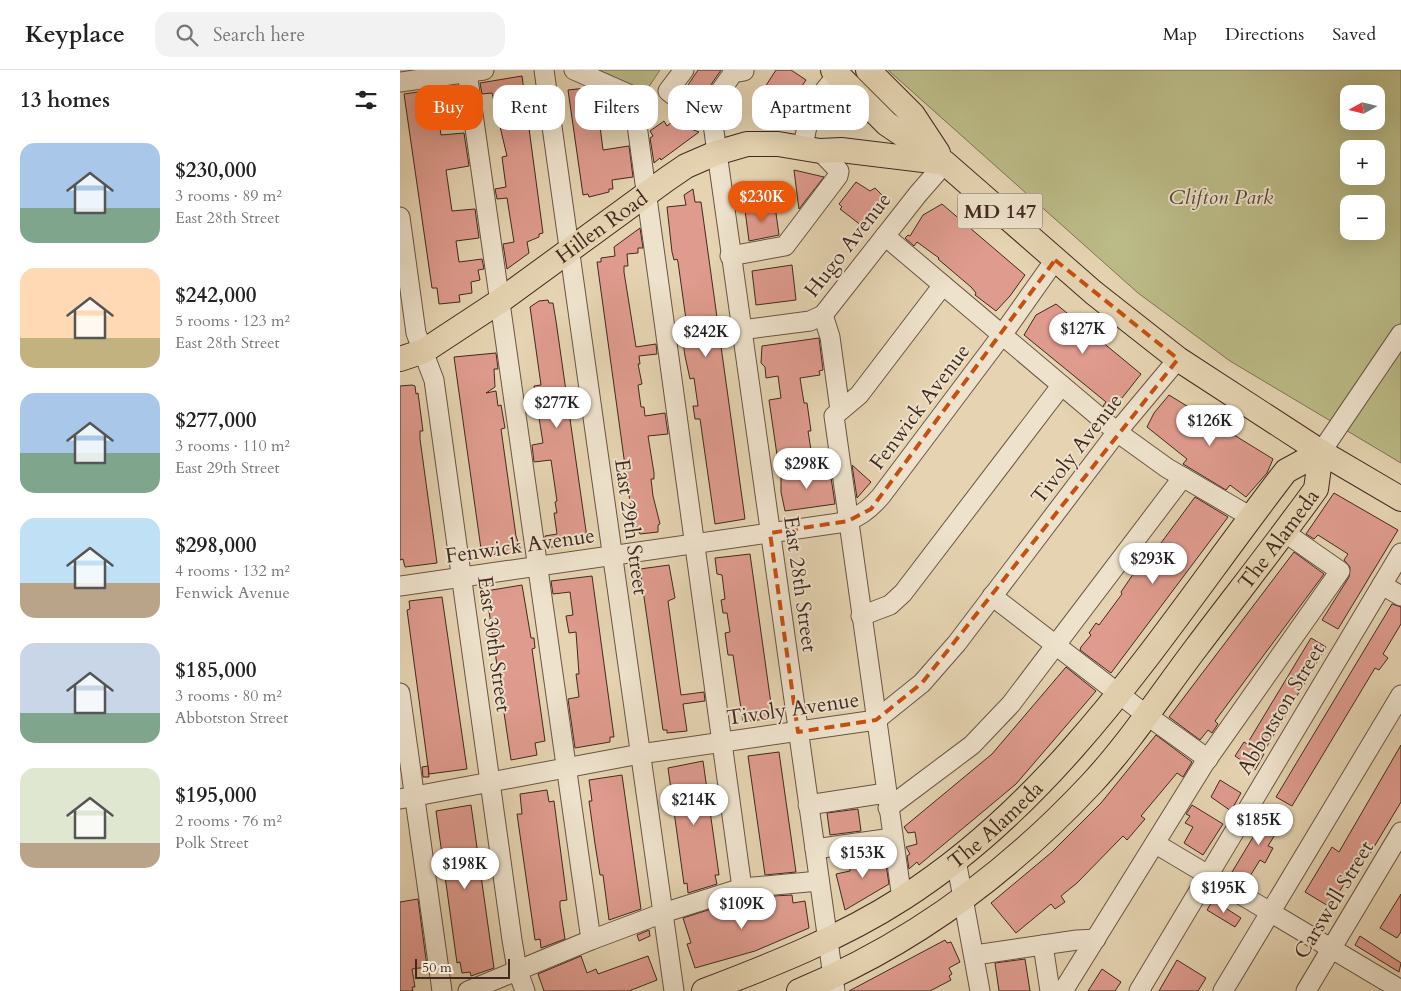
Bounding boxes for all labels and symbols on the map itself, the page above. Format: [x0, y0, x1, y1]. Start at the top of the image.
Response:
north arrow [1340, 85, 1385, 130]
pin: $230K [727, 180, 797, 223]
street label: Hillen Road [550, 183, 653, 270]
park label: Clifton Park [1169, 183, 1274, 212]
street label: Hugo Avenue [798, 186, 898, 304]
road number: MD 147 [958, 194, 1042, 228]
pin: $127K [1048, 312, 1118, 355]
pin: $242K [671, 316, 741, 358]
street label: Fenwick Avenue [863, 338, 977, 476]
pin: $277K [522, 386, 592, 429]
street label: Tivoly Avenue [1024, 387, 1130, 511]
pin: $126K [1175, 404, 1245, 447]
pin: $298K [772, 448, 842, 490]
street label: East 29th Street [607, 457, 655, 597]
street label: The Alameda [1231, 483, 1326, 596]
street label: East 28th Street [776, 514, 824, 654]
street label: Fenwick Avenue [443, 521, 597, 571]
pin: $293K [1118, 542, 1188, 585]
street label: East 30th Street [470, 574, 518, 714]
street label: Abbotston Street [1230, 638, 1332, 780]
street label: Tivoly Avenue [725, 685, 861, 733]
street label: The Alameda [942, 775, 1049, 876]
pin: $214K [659, 784, 729, 826]
pin: $185K [1224, 804, 1294, 846]
street label: Carswell Street [1287, 835, 1381, 964]
pin: $153K [828, 836, 898, 879]
pin: $198K [430, 848, 500, 890]
pin: $195K [1189, 872, 1259, 914]
pin: $109K [707, 888, 777, 930]
scale bar [415, 956, 510, 979]

